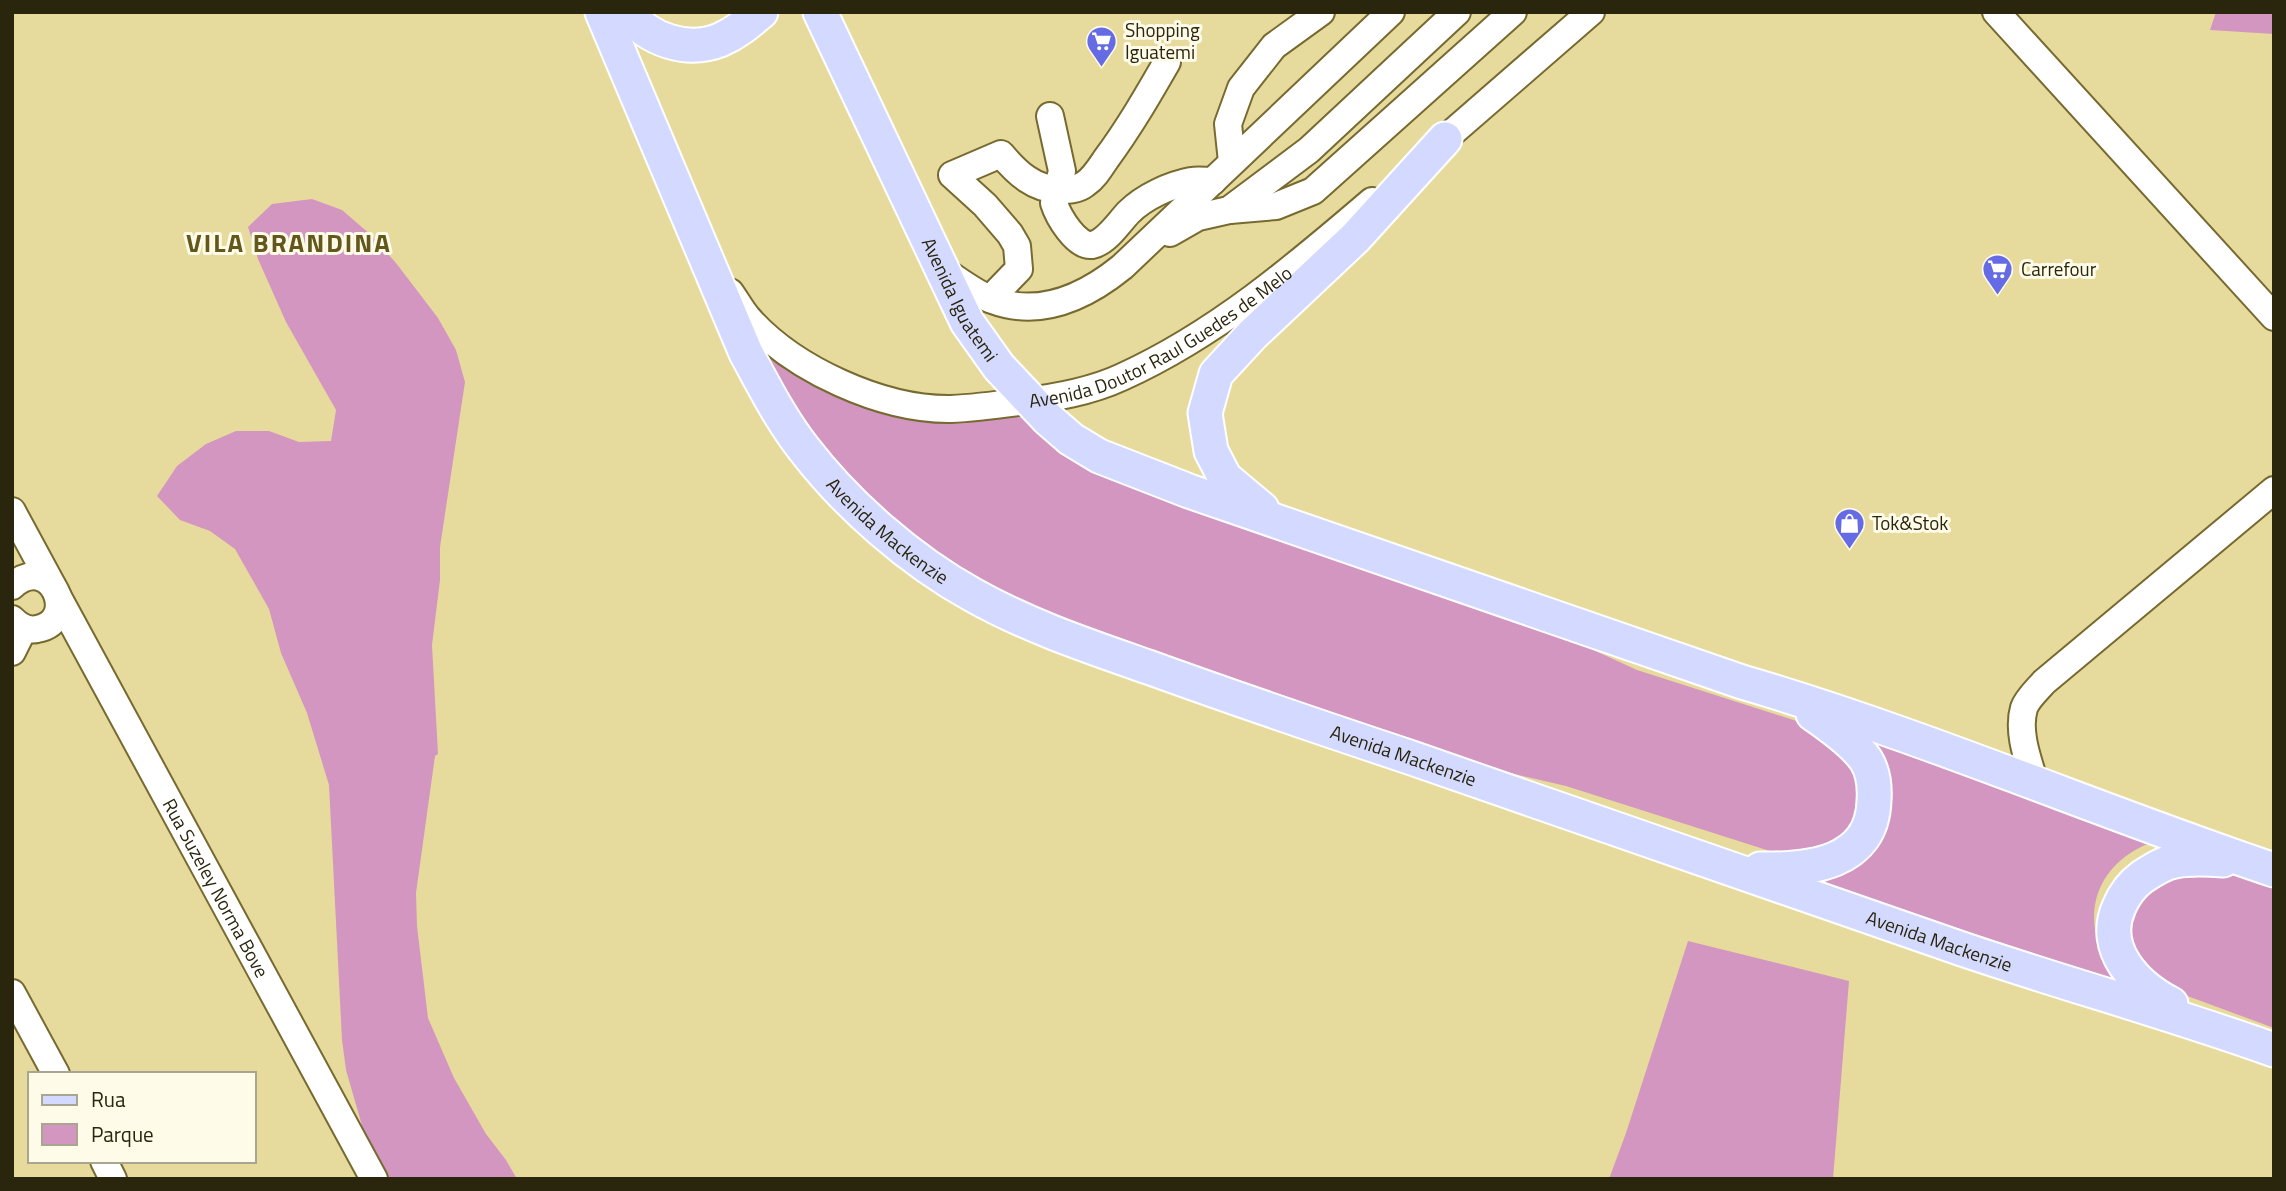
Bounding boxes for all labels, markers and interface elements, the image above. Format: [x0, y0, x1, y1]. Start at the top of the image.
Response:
place label: Shopping Iguatemi [1125, 15, 1200, 66]
supermarket icon: Shopping Iguatemi [1085, 24, 1119, 68]
district label: VILA BRANDINA [186, 223, 392, 262]
street label: Avenida Iguatemi [915, 232, 1006, 368]
supermarket icon: Carrefour [1981, 252, 2015, 296]
place label: Carrefour [2021, 254, 2097, 283]
street label: Avenida Doutor Raul Guedes de Melo [1027, 258, 1298, 415]
street label: Avenida Mackenzie [820, 470, 955, 591]
shop icon: Tok&Stok [1832, 506, 1866, 550]
place label: Tok&Stok [1872, 508, 1948, 537]
street label: Avenida Mackenzie [1327, 717, 1481, 793]
street label: Rua Suzeley Norma Bove [156, 793, 277, 983]
street label: Avenida Mackenzie [1863, 902, 2016, 979]
legend [28, 1072, 256, 1163]
text: Rua [91, 1083, 126, 1115]
text: Parque [91, 1118, 154, 1150]

